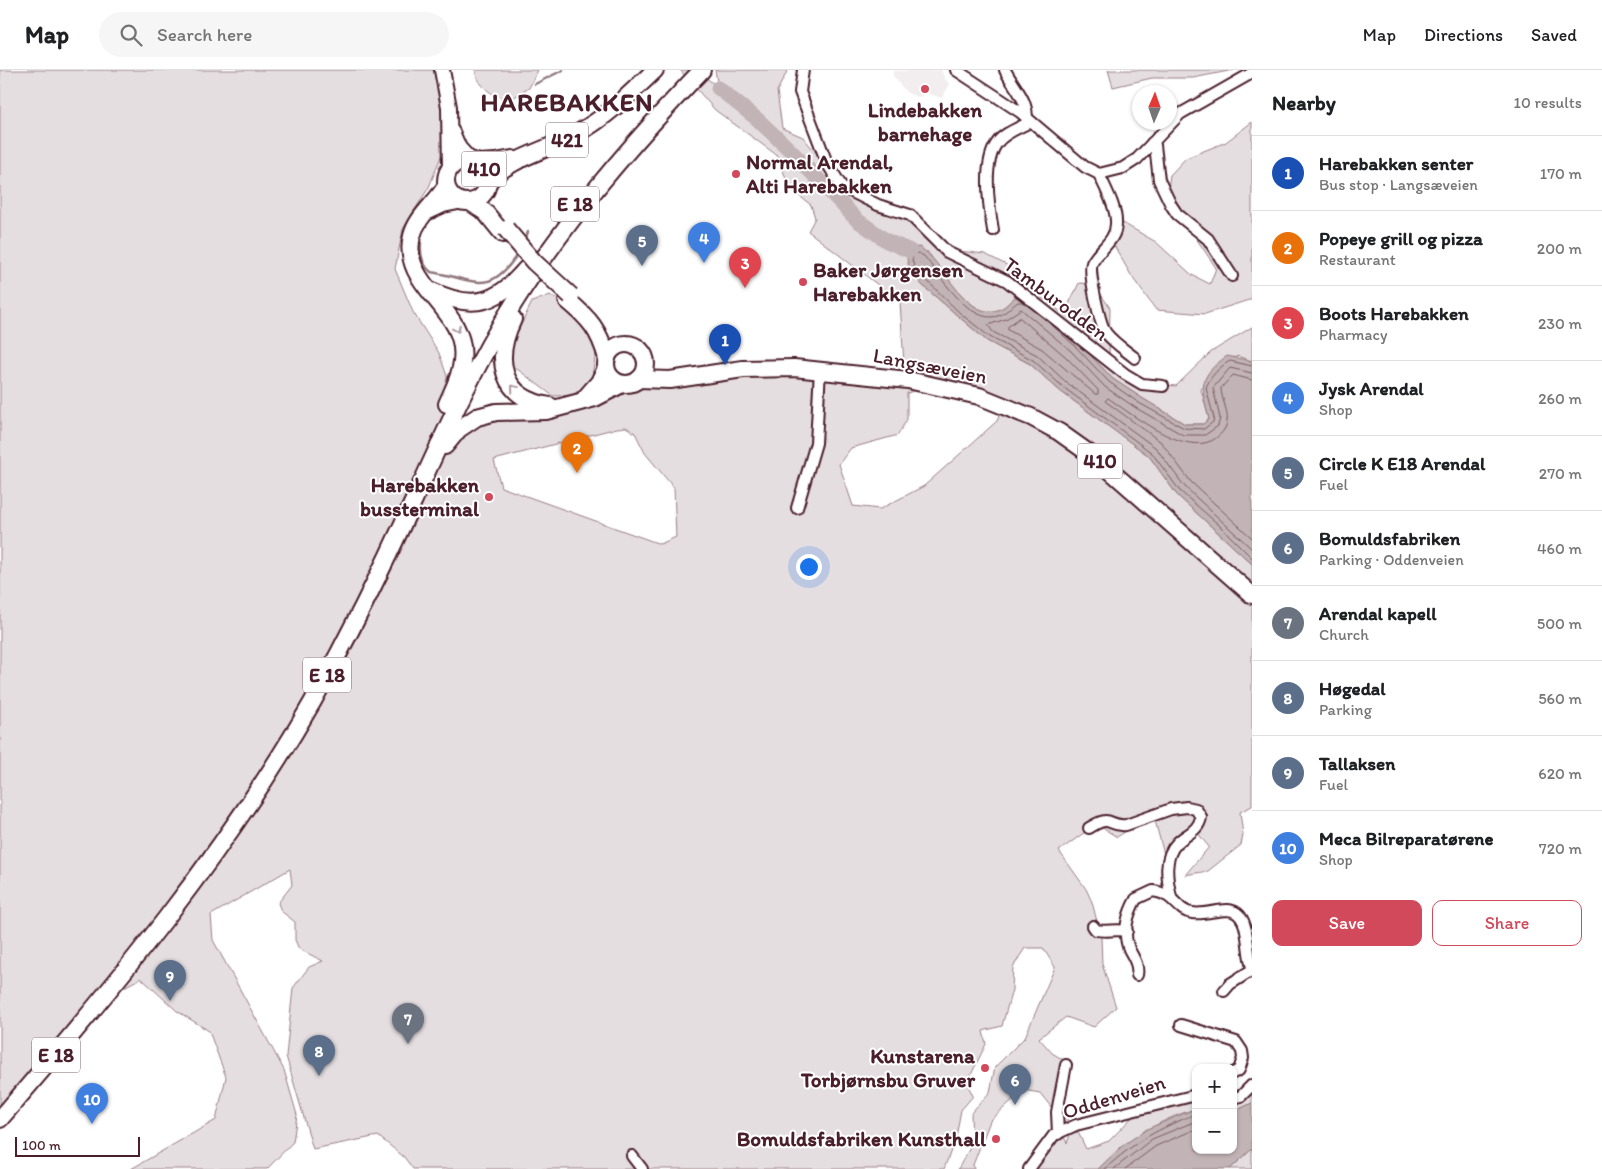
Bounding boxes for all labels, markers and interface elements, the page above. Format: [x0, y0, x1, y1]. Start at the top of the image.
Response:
search box [99, 12, 449, 57]
text: Map [25, 20, 69, 49]
icon: search [117, 21, 145, 49]
text: Search here [157, 23, 252, 46]
text: Map [1363, 24, 1396, 46]
text: Directions [1424, 24, 1503, 46]
text: Saved [1531, 24, 1577, 46]
marker: Lindebakken barnehage [919, 83, 931, 95]
north arrow [1132, 85, 1177, 130]
district label: HAREBAKKEN [480, 86, 654, 118]
text: Nearby [1272, 90, 1336, 115]
text: 10 results [1514, 93, 1582, 112]
place label: Lindebakken barnehage [868, 97, 982, 147]
road number: 421 [546, 122, 588, 158]
place label: Normal Arendal, Alti Harebakken [745, 149, 894, 198]
road number: 410 [462, 152, 506, 186]
text: Harebakken senter [1319, 152, 1473, 175]
text: 1 [1284, 164, 1292, 183]
text: 170 m [1540, 164, 1582, 183]
marker: Normal Arendal, Alti Harebakken [730, 168, 742, 180]
text: Bus stop · Langsæveien [1319, 175, 1478, 194]
road number: E 18 [551, 186, 599, 222]
pin: 4 [688, 222, 720, 263]
pin: 5 [626, 225, 658, 266]
text: Popeye grill og pizza [1319, 227, 1483, 250]
text: 2 [1284, 239, 1292, 258]
text: 200 m [1537, 239, 1582, 258]
pin: 3 [729, 247, 761, 288]
text: Restaurant [1319, 250, 1396, 269]
street label: Tamburodden [999, 251, 1114, 346]
place label: Baker Jørgensen Harebakken [813, 257, 963, 306]
marker: Baker Jørgensen Harebakken [797, 276, 809, 288]
text: Boots Harebakken [1319, 302, 1469, 325]
text: 3 [1284, 314, 1292, 333]
text: 230 m [1538, 314, 1582, 333]
one-way arrow [451, 324, 462, 333]
pin: 1 [709, 324, 741, 365]
text: Pharmacy [1319, 325, 1387, 344]
street label: Langsæveien [871, 342, 989, 389]
text: Jysk Arendal [1319, 377, 1424, 400]
one-way arrow [511, 385, 519, 394]
text: 4 [1283, 389, 1293, 408]
text: 260 m [1538, 389, 1582, 408]
text: Shop [1319, 400, 1353, 419]
pin: 2 [561, 432, 593, 473]
road number: 410 [1078, 444, 1122, 478]
text: Circle K E18 Arendal [1319, 452, 1485, 475]
text: 5 [1284, 464, 1292, 483]
text: 270 m [1539, 464, 1582, 483]
place label: Harebakken bussterminal [360, 472, 480, 521]
text: Fuel [1319, 475, 1348, 494]
marker: Harebakken bussterminal [483, 491, 495, 503]
text: Bomuldsfabriken [1319, 527, 1460, 550]
text: 6 [1284, 539, 1292, 558]
text: 460 m [1537, 539, 1582, 558]
text: Parking · Oddenveien [1319, 550, 1464, 569]
your location [796, 554, 822, 580]
text: Arendal kapell [1319, 602, 1437, 625]
text: 7 [1284, 614, 1292, 633]
text: 500 m [1537, 614, 1582, 633]
text: Church [1319, 625, 1369, 644]
road number: E 18 [303, 658, 351, 692]
text: Høgedal [1319, 677, 1386, 700]
text: 8 [1284, 689, 1292, 708]
text: 560 m [1538, 689, 1582, 708]
text: Parking [1319, 700, 1372, 719]
text: Tallaksen [1319, 752, 1395, 775]
text: 9 [1284, 764, 1292, 783]
text: 620 m [1538, 764, 1582, 783]
text: Fuel [1319, 775, 1348, 794]
text: Meca Bilreparatørene [1319, 827, 1493, 850]
text: 10 [1279, 839, 1297, 858]
text: 720 m [1539, 839, 1582, 858]
text: Shop [1319, 850, 1353, 869]
button: Save [1272, 900, 1422, 946]
button: Share [1432, 900, 1582, 946]
pin: 9 [154, 960, 186, 1001]
pin: 7 [392, 1003, 424, 1044]
pin: 8 [303, 1035, 335, 1076]
road number: E 18 [32, 1038, 80, 1072]
place label: Kunstarena Torbjørnsbu Gruver [800, 1043, 976, 1093]
marker: Kunstarena Torbjørnsbu Gruver [979, 1062, 991, 1074]
pin: 6 [999, 1064, 1031, 1105]
map controls [1192, 1064, 1237, 1154]
button: + [1192, 1064, 1237, 1109]
street label: Oddenveien [1060, 1069, 1168, 1124]
pin: 10 [76, 1083, 108, 1124]
button: − [1192, 1109, 1237, 1154]
place label: Bomuldsfabriken Kunsthall [737, 1126, 987, 1151]
marker: Bomuldsfabriken Kunsthall [990, 1133, 1002, 1145]
scale bar [15, 1134, 140, 1157]
text: 100 m [22, 1137, 61, 1154]

